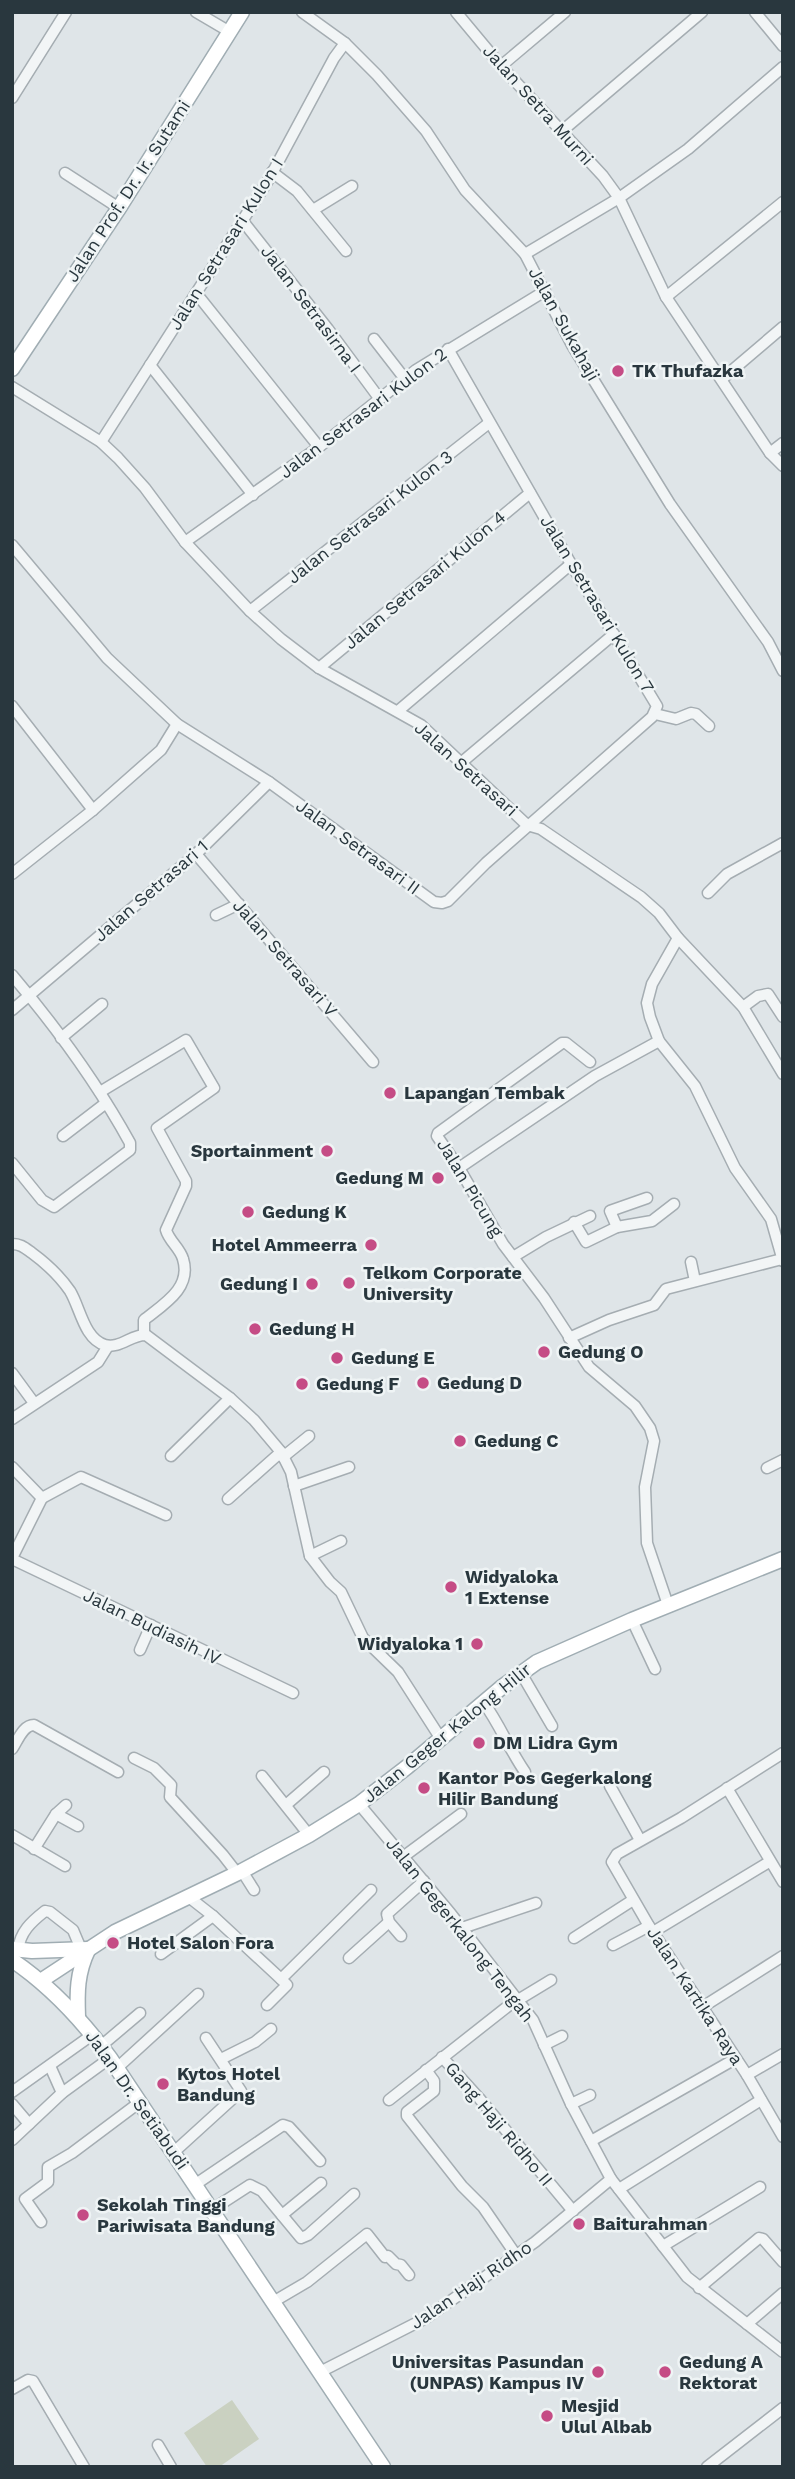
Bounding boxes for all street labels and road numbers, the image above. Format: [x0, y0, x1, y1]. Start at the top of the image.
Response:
street label: Jalan Setra Murni [479, 40, 598, 169]
street label: Jalan Prof. Dr. Ir. Sutami [61, 96, 194, 286]
street label: Jalan Setrasari Kulon I [164, 154, 287, 334]
street label: Jalan Setrasirna I [257, 241, 366, 376]
street label: Jalan Sukahaji [525, 263, 604, 384]
street label: Jalan Setrasari Kulon 2 [275, 343, 450, 482]
street label: Jalan Setrasari Kulon 3 [283, 446, 457, 588]
street label: Jalan Setrasari Kulon 4 [340, 506, 510, 653]
street label: Jalan Setrasari Kulon 7 [536, 511, 659, 696]
street label: Jalan Setrasari [411, 717, 522, 820]
street label: Jalan Setrasari II [292, 795, 424, 899]
street label: Jalan Setrasari 1 [89, 835, 212, 946]
street label: Jalan Setrasari V [229, 895, 342, 1021]
street label: Jalan Picung [433, 1135, 508, 1241]
street label: Jalan Budiasih IV [80, 1584, 225, 1669]
street label: Jalan Geger Kalong Hilir [358, 1658, 535, 1807]
street label: Jalan Gegerkalong Tengah [382, 1833, 539, 2026]
street label: Jalan Kartika Raya [643, 1923, 748, 2069]
street label: Jalan Dr. Setiabudi [81, 2026, 193, 2173]
street label: Gang Haji Ridho II [441, 2057, 557, 2190]
street label: Jalan Haji Ridho [406, 2236, 535, 2333]

